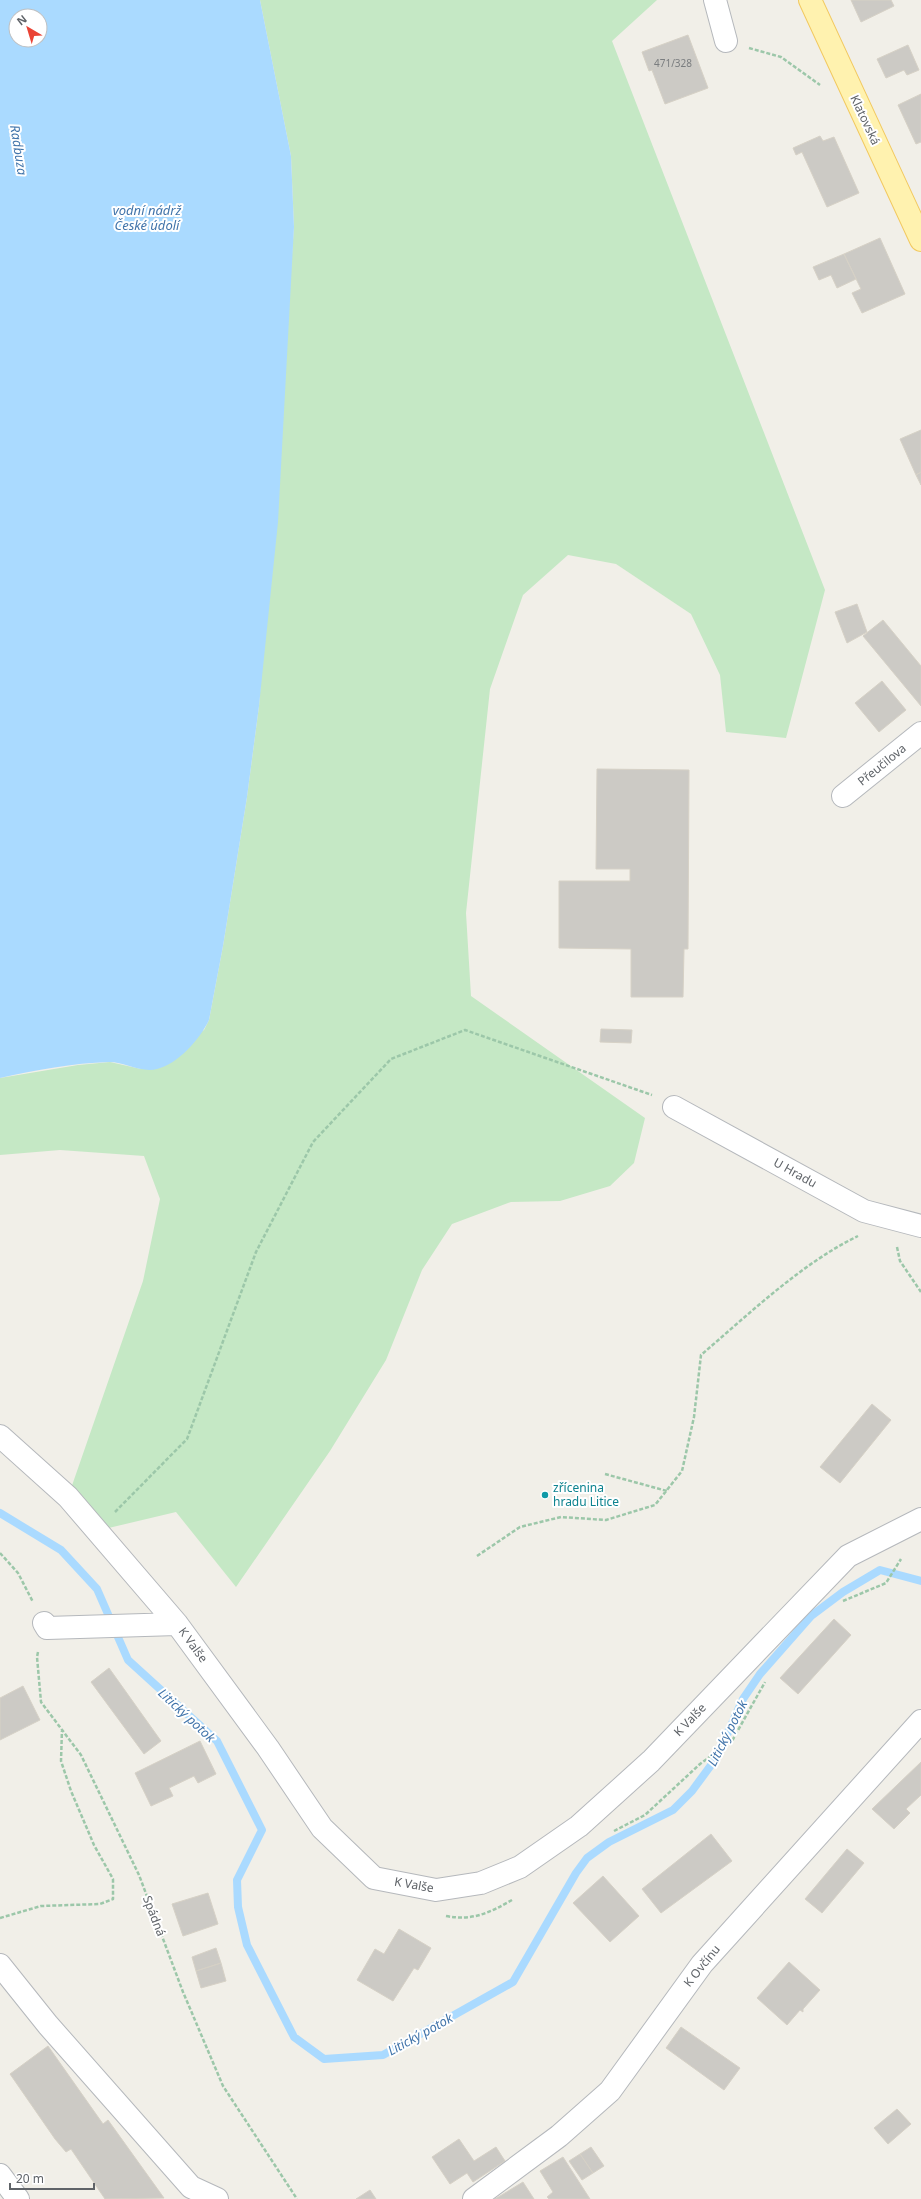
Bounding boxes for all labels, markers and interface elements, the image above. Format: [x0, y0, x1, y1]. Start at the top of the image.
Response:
north arrow [8, 8, 48, 48]
text: N [13, 11, 30, 28]
house number: 471/328 [654, 56, 692, 70]
street label: Klatovská [846, 92, 884, 148]
water label: Radbuza [6, 124, 32, 177]
water label: vodní nádrž České údolí [113, 201, 183, 234]
street label: Přeučilova [854, 740, 910, 789]
street label: U Hradu [771, 1154, 820, 1191]
place label: zřícenina hradu Litice [553, 1479, 619, 1510]
marker: zřícenina hradu Litice [540, 1490, 550, 1500]
street label: K Valše [175, 1624, 212, 1666]
water label: Litický potok [155, 1684, 220, 1746]
water label: Litický potok [703, 1696, 752, 1769]
street label: K Valše [670, 1699, 710, 1740]
street label: K Valše [393, 1873, 435, 1896]
street label: Spádná [139, 1893, 170, 1939]
street label: K Ovčínu [679, 1941, 724, 1990]
water label: Litický potok [384, 2008, 456, 2059]
scale bar [10, 2165, 94, 2191]
text: 20 m [16, 2170, 44, 2187]

